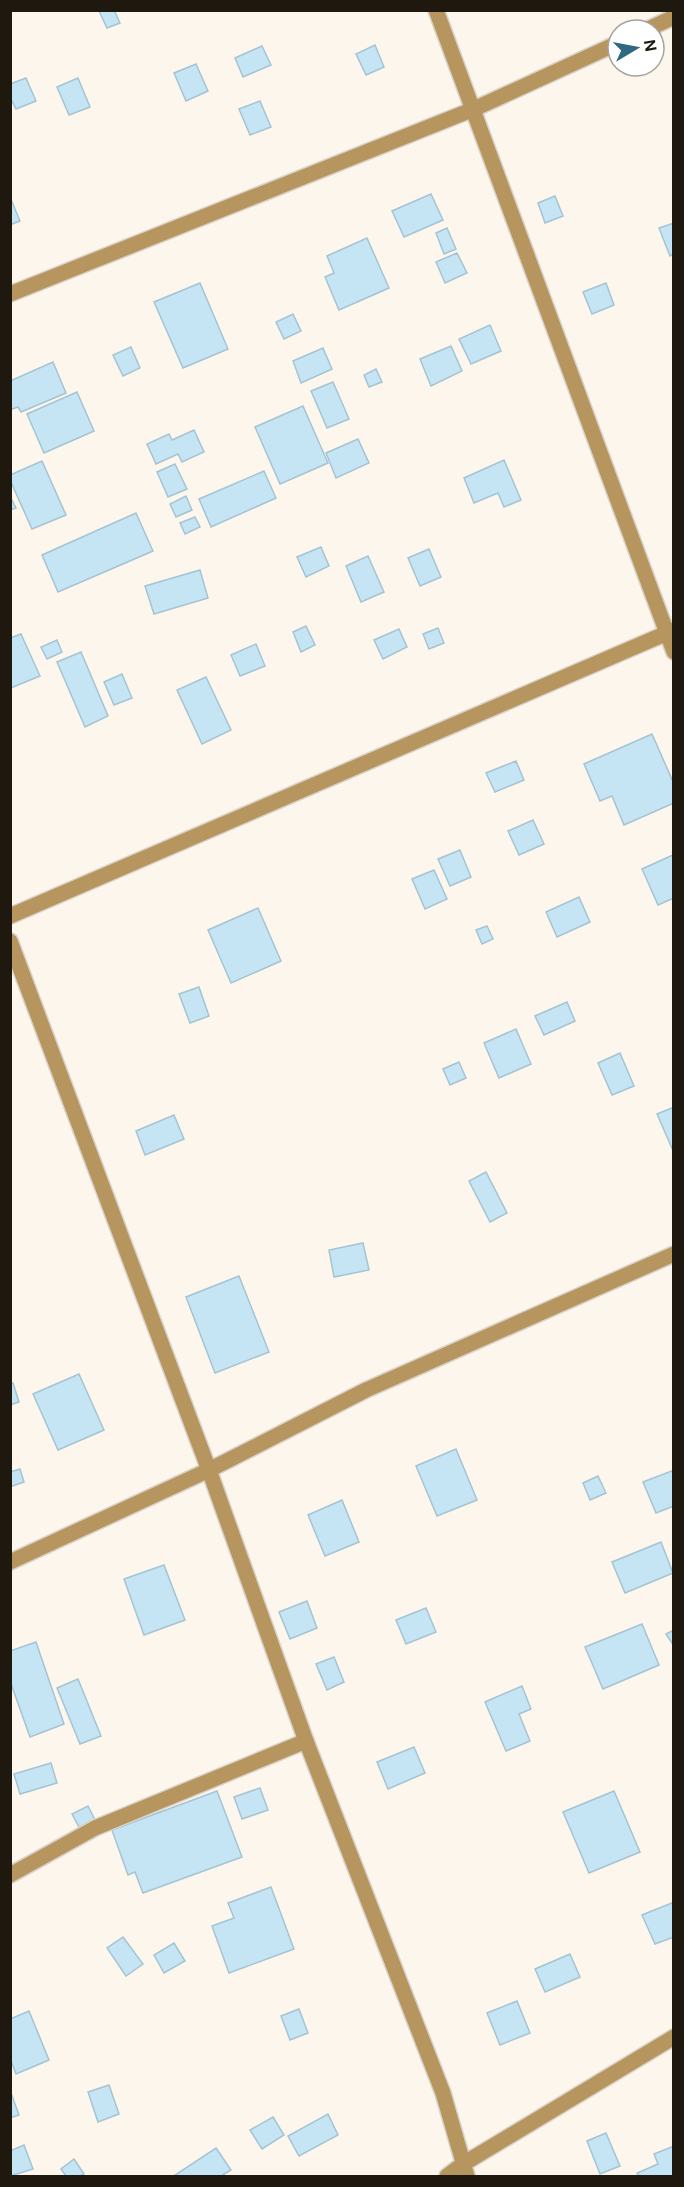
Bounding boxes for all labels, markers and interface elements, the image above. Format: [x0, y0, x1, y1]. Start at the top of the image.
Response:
north arrow [606, 18, 666, 78]
text: N [639, 38, 662, 53]

